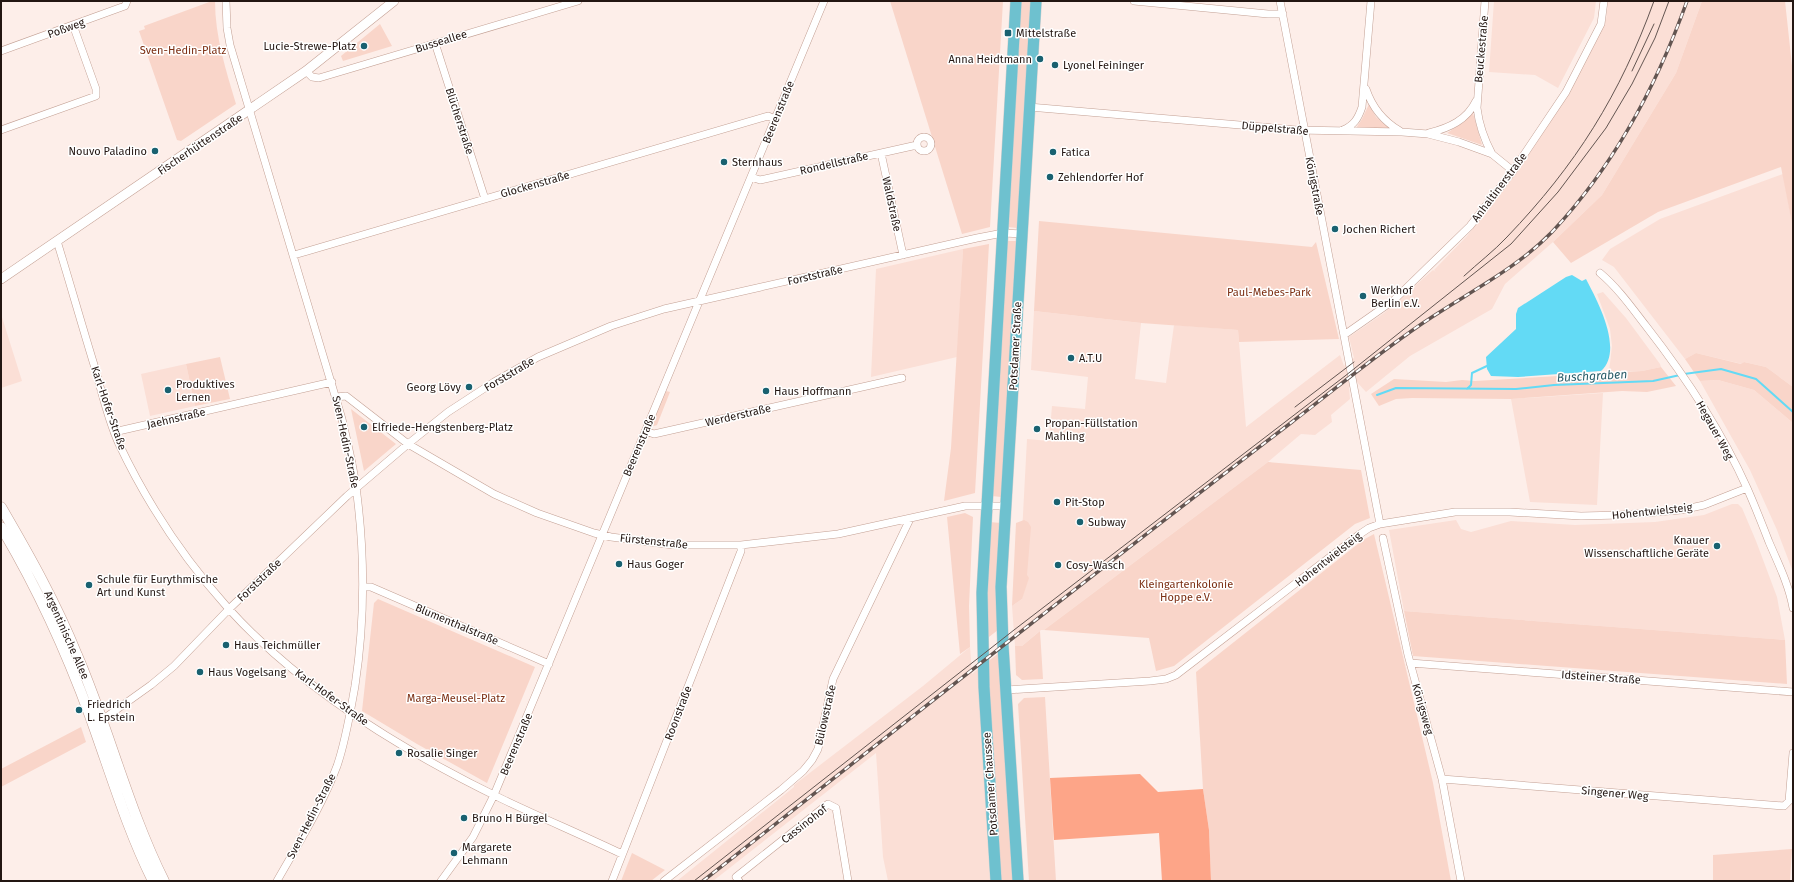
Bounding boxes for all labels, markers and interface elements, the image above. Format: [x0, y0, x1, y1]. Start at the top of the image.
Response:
street label: Beuckestraße [1472, 15, 1491, 83]
street label: Poßweg [46, 16, 87, 41]
street label: Busseallee [414, 27, 469, 56]
place label: Mittelstraße [1016, 27, 1076, 40]
marker: Mittelstraße [1003, 28, 1013, 38]
place label: Lucie-Strewe-Platz [264, 40, 356, 53]
marker: Lucie-Strewe-Platz [359, 41, 369, 51]
park label: Sven-Hedin-Platz [140, 44, 226, 57]
place label: Anna Heidtmann [948, 53, 1032, 66]
marker: Anna Heidtmann [1035, 54, 1045, 64]
place label: Lyonel Feininger [1063, 59, 1145, 72]
marker: Lyonel Feininger [1050, 60, 1060, 70]
street label: Beerenstraße [760, 79, 797, 145]
street label: Blücherstraße [443, 86, 476, 156]
street label: Fischerhüttenstraße [155, 111, 245, 178]
street label: Düppelstraße [1241, 119, 1309, 138]
place label: Nouvo Paladino [69, 145, 147, 158]
marker: Nouvo Paladino [150, 146, 160, 156]
place label: Fatica [1061, 146, 1090, 159]
marker: Fatica [1048, 147, 1058, 157]
street label: Rondellstraße [799, 149, 870, 178]
street label: Anhaltinerstraße [1469, 150, 1530, 224]
place label: Sternhaus [732, 156, 782, 169]
street label: Königstraße [1302, 156, 1327, 217]
marker: Sternhaus [719, 157, 729, 167]
street label: Glockenstraße [499, 168, 571, 201]
place label: Zehlendorfer Hof [1058, 171, 1144, 184]
marker: Zehlendorfer Hof [1045, 172, 1055, 182]
street label: Waldstraße [879, 175, 904, 233]
place label: Jochen Richert [1343, 223, 1416, 236]
marker: Jochen Richert [1330, 224, 1340, 234]
street label: Forststraße [786, 263, 844, 288]
place label: Werkhof Berlin e.V. [1371, 284, 1420, 310]
park label: Paul-Mebes-Park [1227, 286, 1311, 299]
marker: Werkhof Berlin e.V. [1358, 291, 1368, 301]
street label: Potsdamer Straße [1007, 301, 1024, 391]
place label: A.T.U [1079, 352, 1102, 365]
marker: A.T.U [1066, 353, 1076, 363]
street label: Forststraße [482, 354, 537, 394]
street label: Karl-Hofer-Straße [88, 365, 129, 452]
water label: Buschgraben [1556, 367, 1628, 385]
place label: Produktives Lernen [176, 378, 235, 404]
place label: Georg Lövy [407, 381, 462, 394]
marker: Georg Lövy [464, 382, 474, 392]
marker: Produktives Lernen [163, 385, 173, 395]
place label: Haus Hoffmann [774, 385, 852, 398]
marker: Haus Hoffmann [761, 386, 771, 396]
street label: Sven-Hedin-Straße [329, 395, 362, 489]
street label: Hegauer Weg [1693, 399, 1736, 462]
street label: Werderstraße [704, 402, 772, 429]
street label: Jaehnstraße [146, 405, 207, 432]
street label: Beerenstraße [620, 412, 658, 478]
place label: Propan-Füllstation Mahling [1045, 417, 1138, 443]
place label: Elfriede-Hengstenberg-Platz [372, 421, 513, 434]
marker: Elfriede-Hengstenberg-Platz [359, 422, 369, 432]
marker: Propan-Füllstation Mahling [1032, 424, 1042, 434]
place label: Pit-Stop [1065, 496, 1105, 509]
marker: Pit-Stop [1052, 497, 1062, 507]
street label: Hohentwielsteig [1611, 501, 1693, 522]
place label: Subway [1088, 516, 1127, 529]
marker: Subway [1075, 517, 1085, 527]
street label: Hohentwielsteig [1292, 529, 1364, 589]
street label: Fürstenstraße [619, 531, 689, 552]
place label: Knauer Wissenschaftliche Geräte [1584, 534, 1710, 560]
marker: Knauer Wissenschaftliche Geräte [1712, 541, 1722, 551]
street label: Forststraße [235, 556, 284, 605]
place label: Haus Goger [627, 558, 685, 571]
marker: Haus Goger [614, 559, 624, 569]
place label: Cosy-Wasch [1066, 559, 1125, 572]
marker: Cosy-Wasch [1053, 560, 1063, 570]
place label: Schule für Eurythmische Art und Kunst [97, 573, 218, 599]
park label: Kleingartenkolonie Hoppe e.V. [1139, 578, 1233, 604]
marker: Schule für Eurythmische Art und Kunst [84, 580, 94, 590]
street label: Argentinische Allee [41, 589, 92, 681]
street label: Blumenthalstraße [413, 601, 500, 648]
place label: Haus Teichmüller [234, 639, 321, 652]
marker: Haus Teichmüller [221, 640, 231, 650]
place label: Haus Vogelsang [208, 666, 286, 679]
street label: Karl-Hofer-Straße [292, 666, 371, 728]
marker: Haus Vogelsang [195, 667, 205, 677]
street label: Idsteiner Straße [1561, 668, 1641, 687]
street label: Königsweg [1409, 682, 1436, 736]
street label: Bülowstraße [812, 683, 839, 747]
street label: Roonstraße [662, 684, 695, 742]
park label: Marga-Meusel-Platz [407, 692, 505, 705]
place label: Friedrich L. Epstein [87, 698, 135, 724]
marker: Friedrich L. Epstein [74, 705, 84, 715]
street label: Beerenstraße [497, 711, 535, 777]
street label: Potsdamer Chaussee [980, 732, 1001, 836]
place label: Rosalie Singer [407, 747, 478, 760]
marker: Rosalie Singer [394, 748, 404, 758]
street label: Sven-Hedin-Straße [284, 771, 339, 861]
street label: Singener Weg [1581, 784, 1649, 803]
street label: Cassinohof [779, 802, 831, 846]
place label: Bruno H Bürgel [472, 812, 547, 825]
marker: Bruno H Bürgel [459, 813, 469, 823]
place label: Margarete Lehmann [462, 841, 512, 867]
marker: Margarete Lehmann [449, 848, 459, 858]

